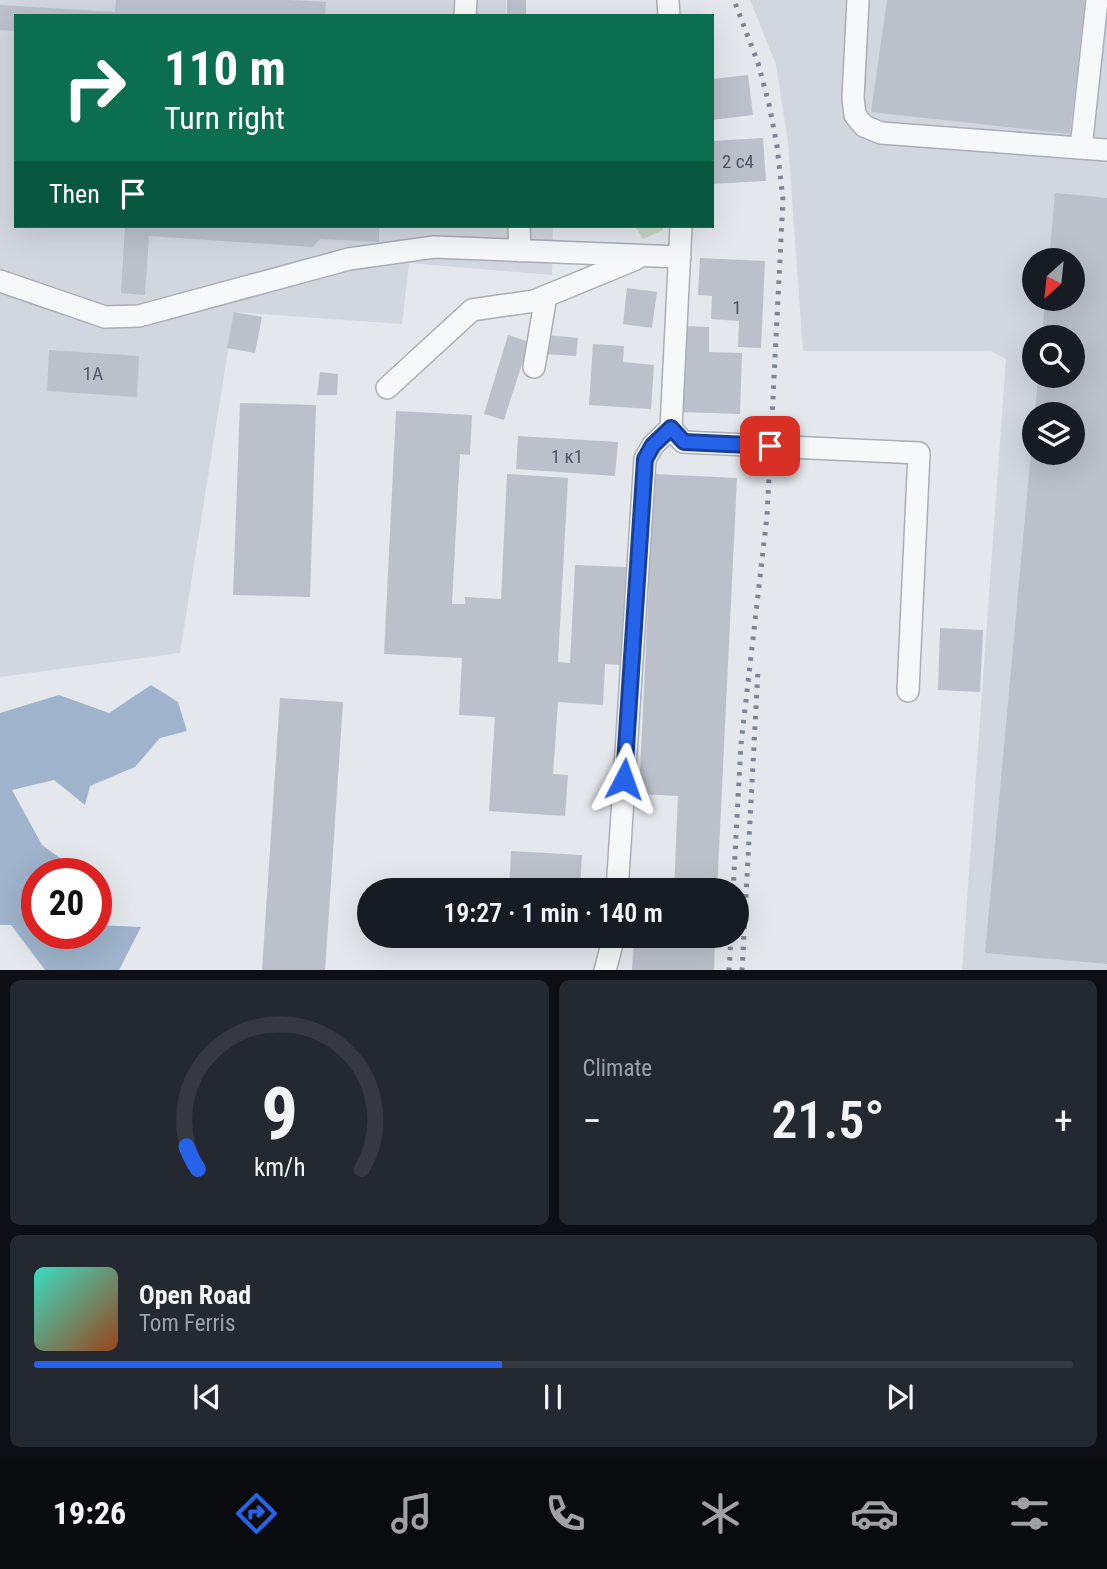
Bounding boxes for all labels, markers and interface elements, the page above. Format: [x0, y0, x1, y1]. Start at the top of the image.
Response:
text: 110 m [164, 40, 286, 97]
icon: right [49, 42, 140, 133]
text: Turn right [164, 99, 285, 137]
house number: 2 с4 [722, 150, 754, 173]
icon: arrive [114, 175, 152, 213]
text: Then [49, 179, 100, 209]
north arrow [1022, 248, 1085, 312]
map controls [1022, 248, 1085, 465]
house number: 1 [732, 296, 742, 319]
button: search [1022, 325, 1085, 388]
house number: 1А [83, 362, 103, 385]
button: layers [1022, 402, 1085, 465]
pin [740, 416, 800, 476]
icon: arrive [751, 427, 789, 465]
house number: 1 к1 [551, 445, 583, 468]
position arrow [587, 742, 661, 816]
speed limit sign: 20 [21, 858, 112, 949]
text: 19:27 · 1 min · 140 m [443, 898, 663, 928]
text: Climate [583, 1055, 652, 1082]
text: 9 [261, 1071, 298, 1157]
text: 21.5° [771, 1090, 884, 1151]
text: − [583, 1099, 602, 1143]
text: + [1054, 1099, 1073, 1143]
text: km/h [254, 1152, 305, 1181]
text: Open Road [139, 1280, 251, 1310]
text: Tom Ferris [139, 1310, 235, 1337]
icon: previous [188, 1378, 226, 1416]
icon: pause [534, 1378, 572, 1416]
icon: next [881, 1378, 919, 1416]
icon: directions [232, 1489, 281, 1538]
icon: music [387, 1489, 436, 1538]
icon: phone [541, 1489, 590, 1538]
icon: climate [696, 1489, 745, 1538]
icon: car [850, 1489, 899, 1538]
icon: filters [1005, 1489, 1054, 1538]
text: 19:26 [53, 1494, 126, 1532]

